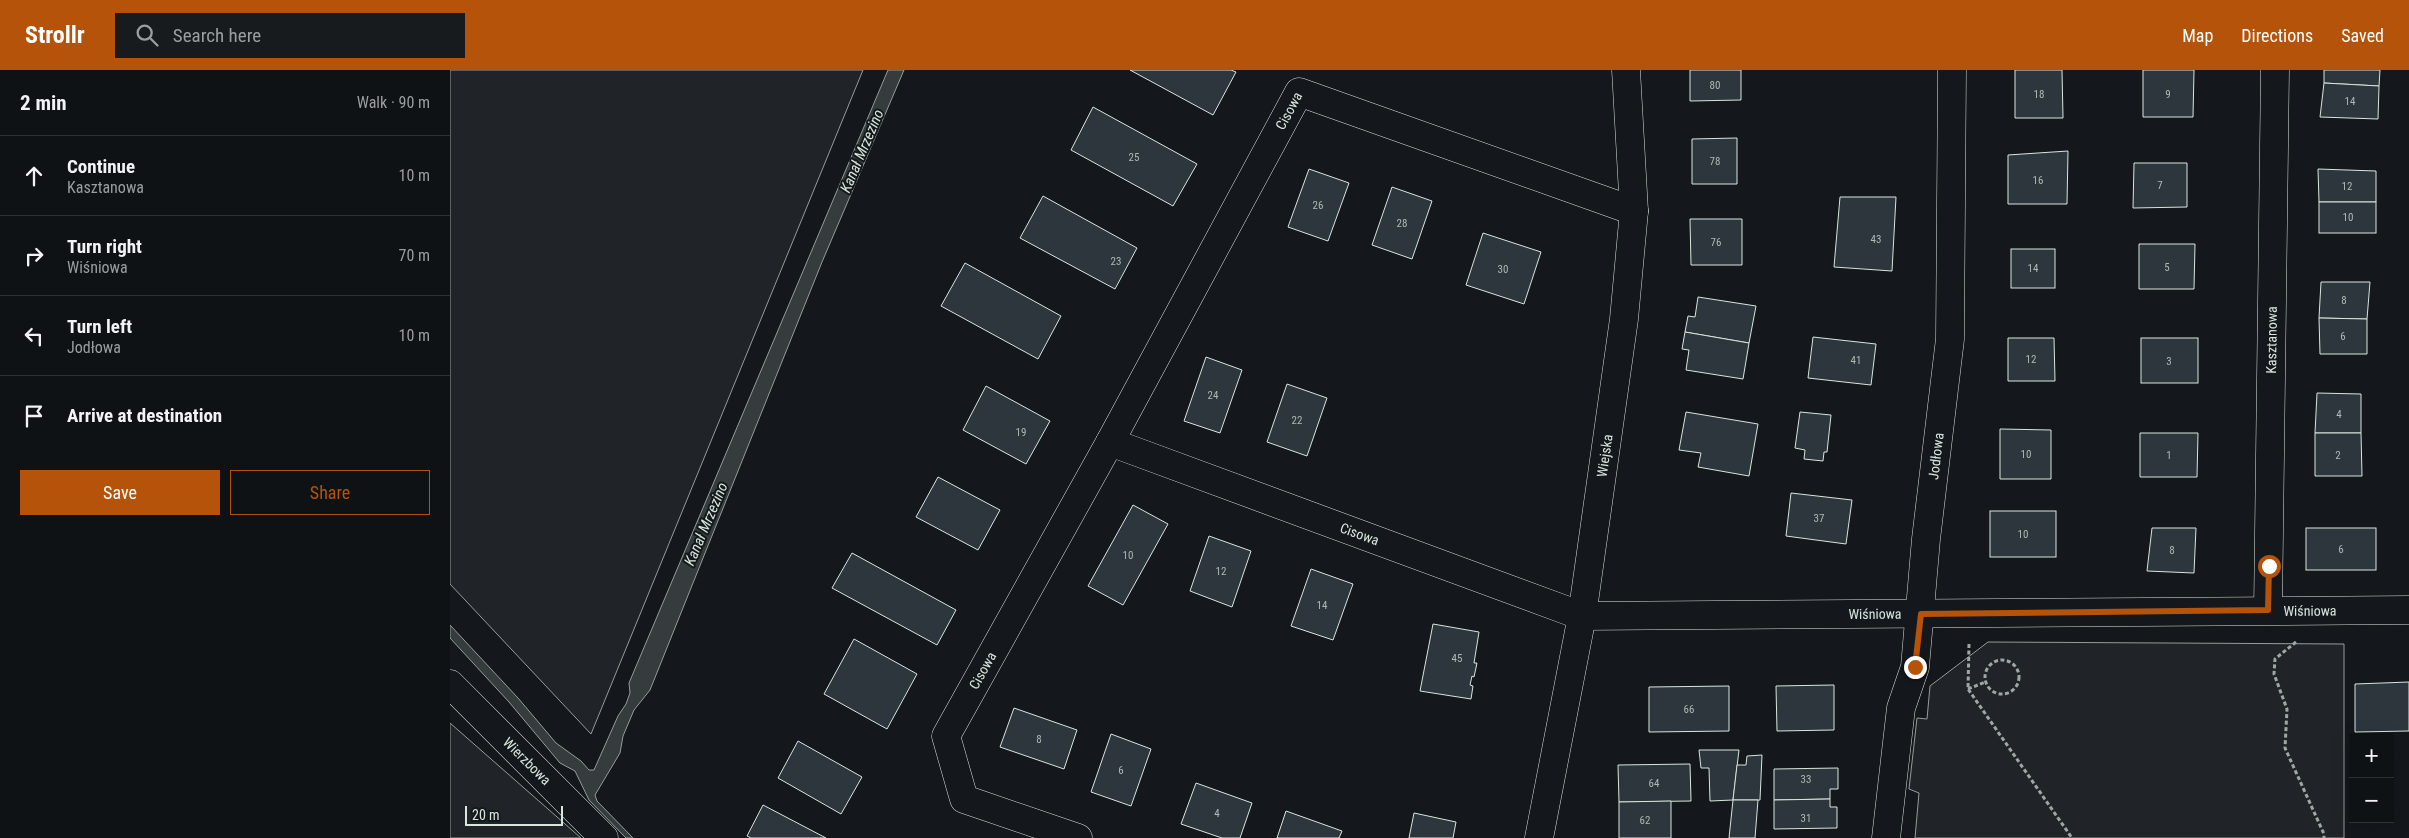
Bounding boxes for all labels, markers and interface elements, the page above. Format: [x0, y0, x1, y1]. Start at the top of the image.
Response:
search box [115, 13, 465, 58]
text: Strollr [25, 21, 85, 49]
icon: search [133, 21, 161, 49]
text: Search here [173, 24, 261, 47]
text: Map [2182, 25, 2213, 46]
text: Directions [2241, 25, 2313, 46]
text: Saved [2341, 25, 2384, 46]
house number: 80 [1710, 79, 1720, 92]
house number: 18 [2034, 88, 2044, 101]
house number: 9 [2165, 88, 2171, 101]
street label: Cisowa [1272, 89, 1305, 132]
text: 2 min [20, 91, 67, 115]
text: Walk · 90 m [357, 93, 430, 112]
house number: 14 [2345, 95, 2356, 108]
water label: Kanał Mrzezino [836, 107, 888, 195]
house number: 25 [1129, 151, 1139, 164]
text: Continue [67, 155, 135, 178]
house number: 78 [1710, 155, 1720, 168]
icon: ahead [20, 162, 48, 190]
text: 10 m [398, 166, 430, 185]
house number: 16 [2033, 174, 2043, 187]
text: Kasztanowa [67, 178, 144, 197]
house number: 7 [2157, 179, 2163, 192]
house number: 12 [2342, 180, 2352, 193]
house number: 26 [1313, 199, 1323, 212]
house number: 10 [2343, 211, 2353, 224]
house number: 28 [1397, 217, 1407, 230]
house number: 43 [1871, 233, 1881, 246]
text: Turn right [67, 235, 142, 258]
house number: 76 [1711, 236, 1721, 249]
icon: right [20, 242, 48, 270]
text: 70 m [398, 246, 430, 265]
house number: 23 [1111, 255, 1121, 268]
text: Wiśniowa [67, 258, 128, 277]
house number: 5 [2164, 261, 2170, 274]
house number: 14 [2028, 262, 2039, 275]
house number: 30 [1498, 263, 1508, 276]
house number: 8 [2341, 294, 2347, 307]
street label: Kasztanowa [2263, 306, 2280, 374]
text: Turn left [67, 315, 132, 338]
icon: left [20, 322, 48, 350]
text: 10 m [398, 326, 430, 345]
house number: 6 [2340, 330, 2346, 343]
text: Jodłowa [67, 338, 121, 357]
house number: 12 [2026, 353, 2036, 366]
house number: 41 [1851, 354, 1861, 367]
house number: 3 [2166, 355, 2172, 368]
house number: 24 [1208, 389, 1219, 402]
icon: arrive [20, 402, 48, 430]
text: Arrive at destination [67, 404, 222, 427]
house number: 4 [2336, 408, 2342, 421]
house number: 22 [1292, 414, 1302, 427]
house number: 19 [1016, 426, 1026, 439]
street label: Jodłowa [1925, 432, 1947, 481]
street label: Wiejska [1594, 433, 1616, 478]
house number: 10 [2021, 448, 2031, 461]
house number: 1 [2166, 449, 2172, 462]
house number: 2 [2335, 449, 2341, 462]
button: Save [20, 470, 220, 515]
button: Share [230, 470, 430, 515]
water label: Kanał Mrzezino [680, 480, 732, 568]
house number: 37 [1814, 512, 1824, 525]
street label: Cisowa [1338, 520, 1381, 549]
house number: 10 [2018, 528, 2028, 541]
house number: 6 [2338, 543, 2344, 556]
house number: 8 [2169, 544, 2175, 557]
house number: 10 [1123, 549, 1133, 562]
route start [2258, 555, 2281, 578]
house number: 12 [1216, 565, 1226, 578]
house number: 14 [1317, 599, 1328, 612]
street label: Wiśniowa [2283, 603, 2337, 619]
street label: Wiśniowa [1848, 606, 1902, 622]
street label: Cisowa [966, 649, 999, 692]
house number: 45 [1452, 652, 1462, 665]
route end [1904, 656, 1927, 679]
house number: 66 [1684, 703, 1694, 716]
house number: 8 [1036, 733, 1042, 746]
map controls [2349, 733, 2394, 823]
button: + [2349, 733, 2394, 778]
street label: Wierzbowa [500, 734, 554, 788]
house number: 6 [1118, 764, 1124, 777]
house number: 33 [1801, 773, 1811, 786]
house number: 64 [1649, 777, 1660, 790]
button: − [2349, 778, 2394, 823]
scale bar [465, 803, 562, 826]
text: 20 m [472, 807, 500, 823]
house number: 4 [1214, 807, 1220, 820]
house number: 31 [1801, 812, 1811, 825]
house number: 62 [1640, 814, 1650, 827]

